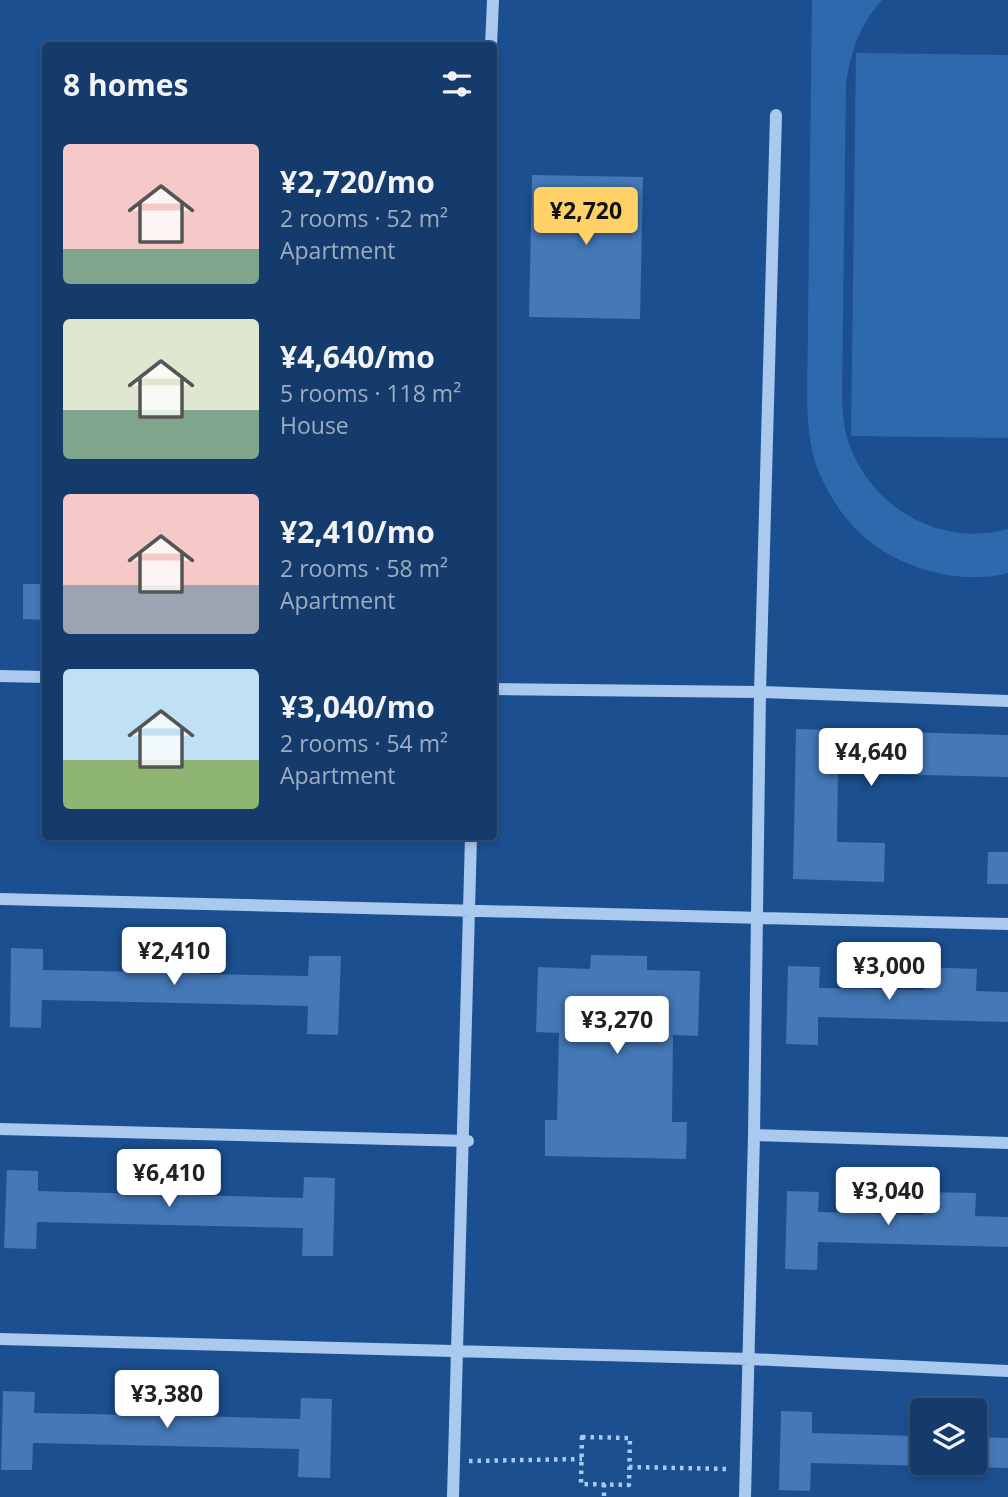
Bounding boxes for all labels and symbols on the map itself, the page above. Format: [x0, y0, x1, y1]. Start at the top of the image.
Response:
pin: ¥2,720 [529, 188, 643, 247]
pin: ¥4,640 [814, 728, 928, 788]
pin: ¥2,410 [117, 928, 231, 987]
pin: ¥3,000 [832, 942, 946, 1002]
pin: ¥3,270 [560, 996, 674, 1056]
pin: ¥6,410 [112, 1150, 226, 1209]
pin: ¥3,040 [831, 1168, 945, 1227]
pin: ¥3,380 [110, 1370, 224, 1430]

